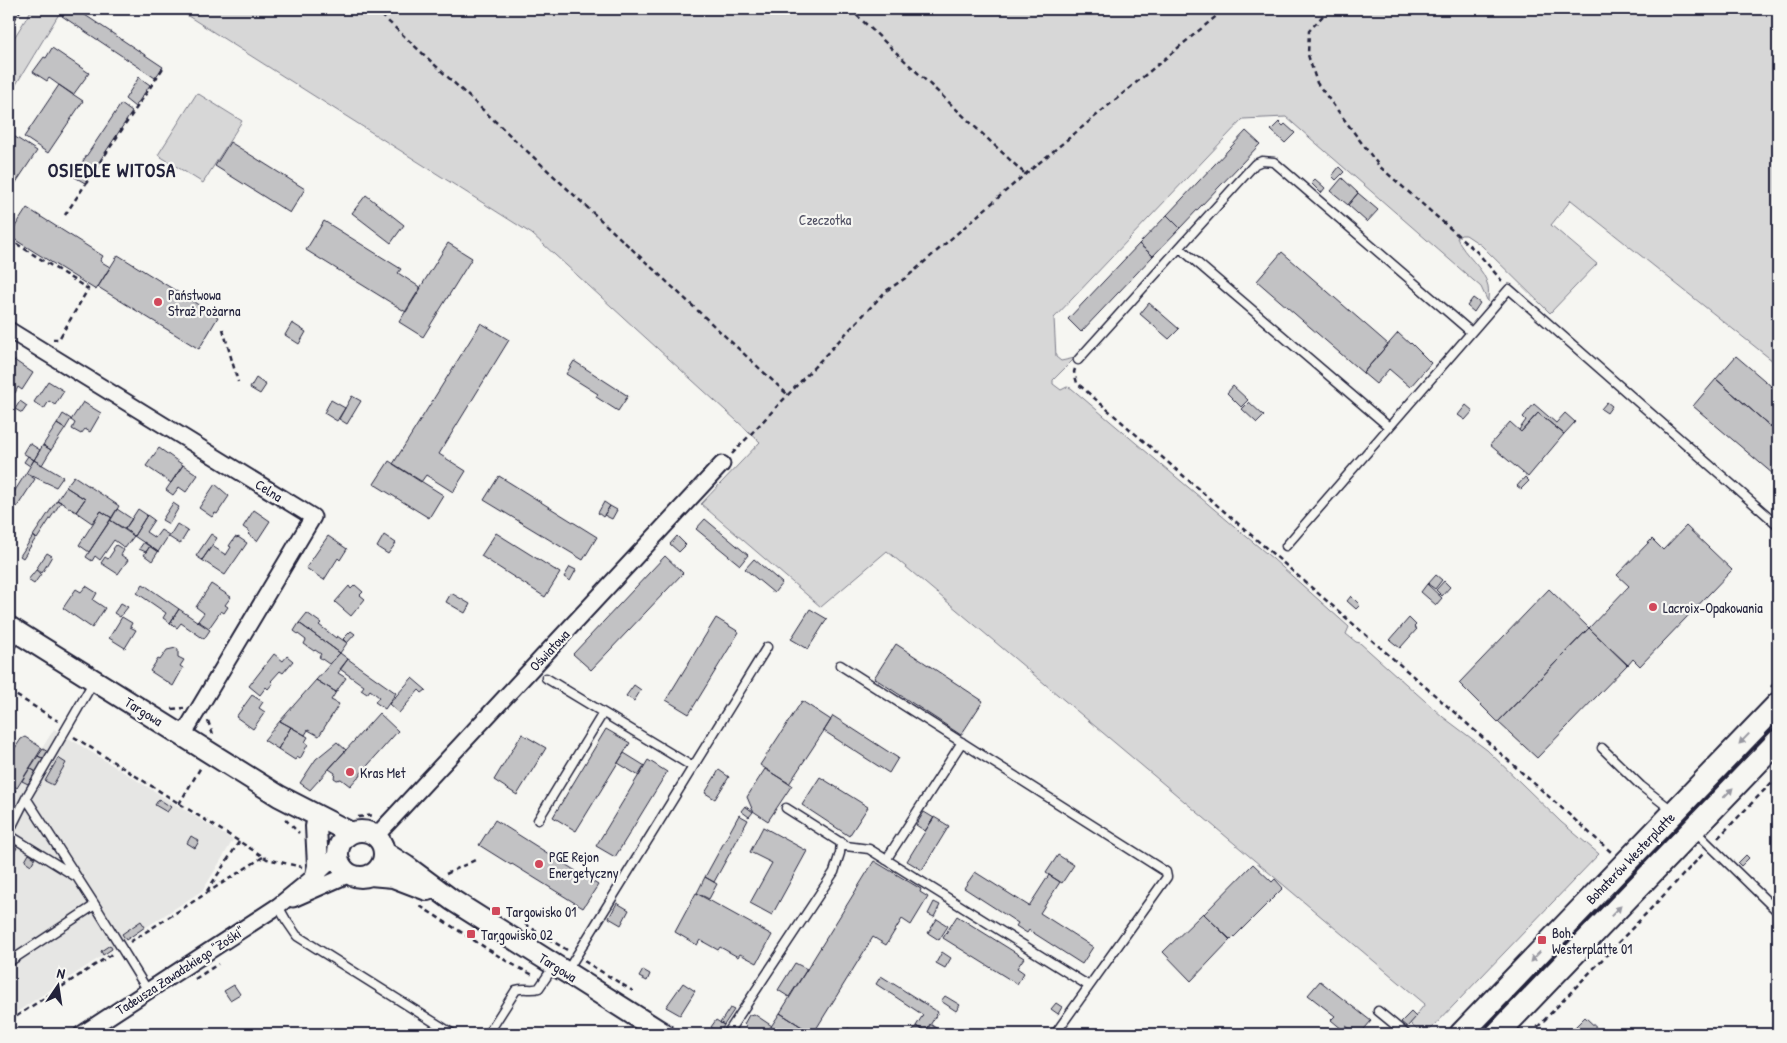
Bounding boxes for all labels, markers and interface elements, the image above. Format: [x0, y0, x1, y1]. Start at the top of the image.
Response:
district label: OSIEDLE WITOSA [48, 157, 176, 183]
park label: Czeczotka [799, 210, 852, 229]
place label: Państwowa Straż Pożarna [168, 285, 241, 320]
marker: Państwowa Straż Pożarna [152, 296, 164, 308]
street label: Celna [252, 474, 287, 506]
place label: Lacroix-Opakowania [1663, 598, 1763, 618]
marker: Lacroix-Opakowania [1647, 601, 1659, 613]
street label: Oświatowa [525, 625, 574, 675]
street label: Targowa [121, 692, 167, 731]
one-way arrow [1739, 733, 1751, 745]
place label: Kras Met [360, 763, 406, 782]
marker: Kras Met [344, 766, 356, 778]
one-way arrow [1722, 788, 1734, 800]
street label: Bohaterów Westerplatte [1581, 808, 1680, 909]
place label: PGE Rejon Energetyczny [549, 847, 619, 883]
marker: PGE Rejon Energetyczny [533, 858, 545, 870]
place label: Targowisko 01 [506, 902, 576, 922]
marker: Targowisko 01 [490, 905, 502, 917]
one-way arrow [1609, 905, 1621, 917]
street label: Tadeusza Zawadzkiego "Zośki" [112, 921, 249, 1020]
place label: Boh. Westerplatte 01 [1552, 923, 1632, 959]
place label: Targowisko 02 [481, 925, 553, 945]
marker: Targowisko 02 [465, 928, 477, 940]
marker: Boh. Westerplatte 01 [1536, 934, 1548, 946]
street label: Targowa [535, 948, 581, 987]
one-way arrow [1529, 951, 1541, 963]
north arrow [32, 960, 82, 1010]
text: N [55, 963, 67, 983]

